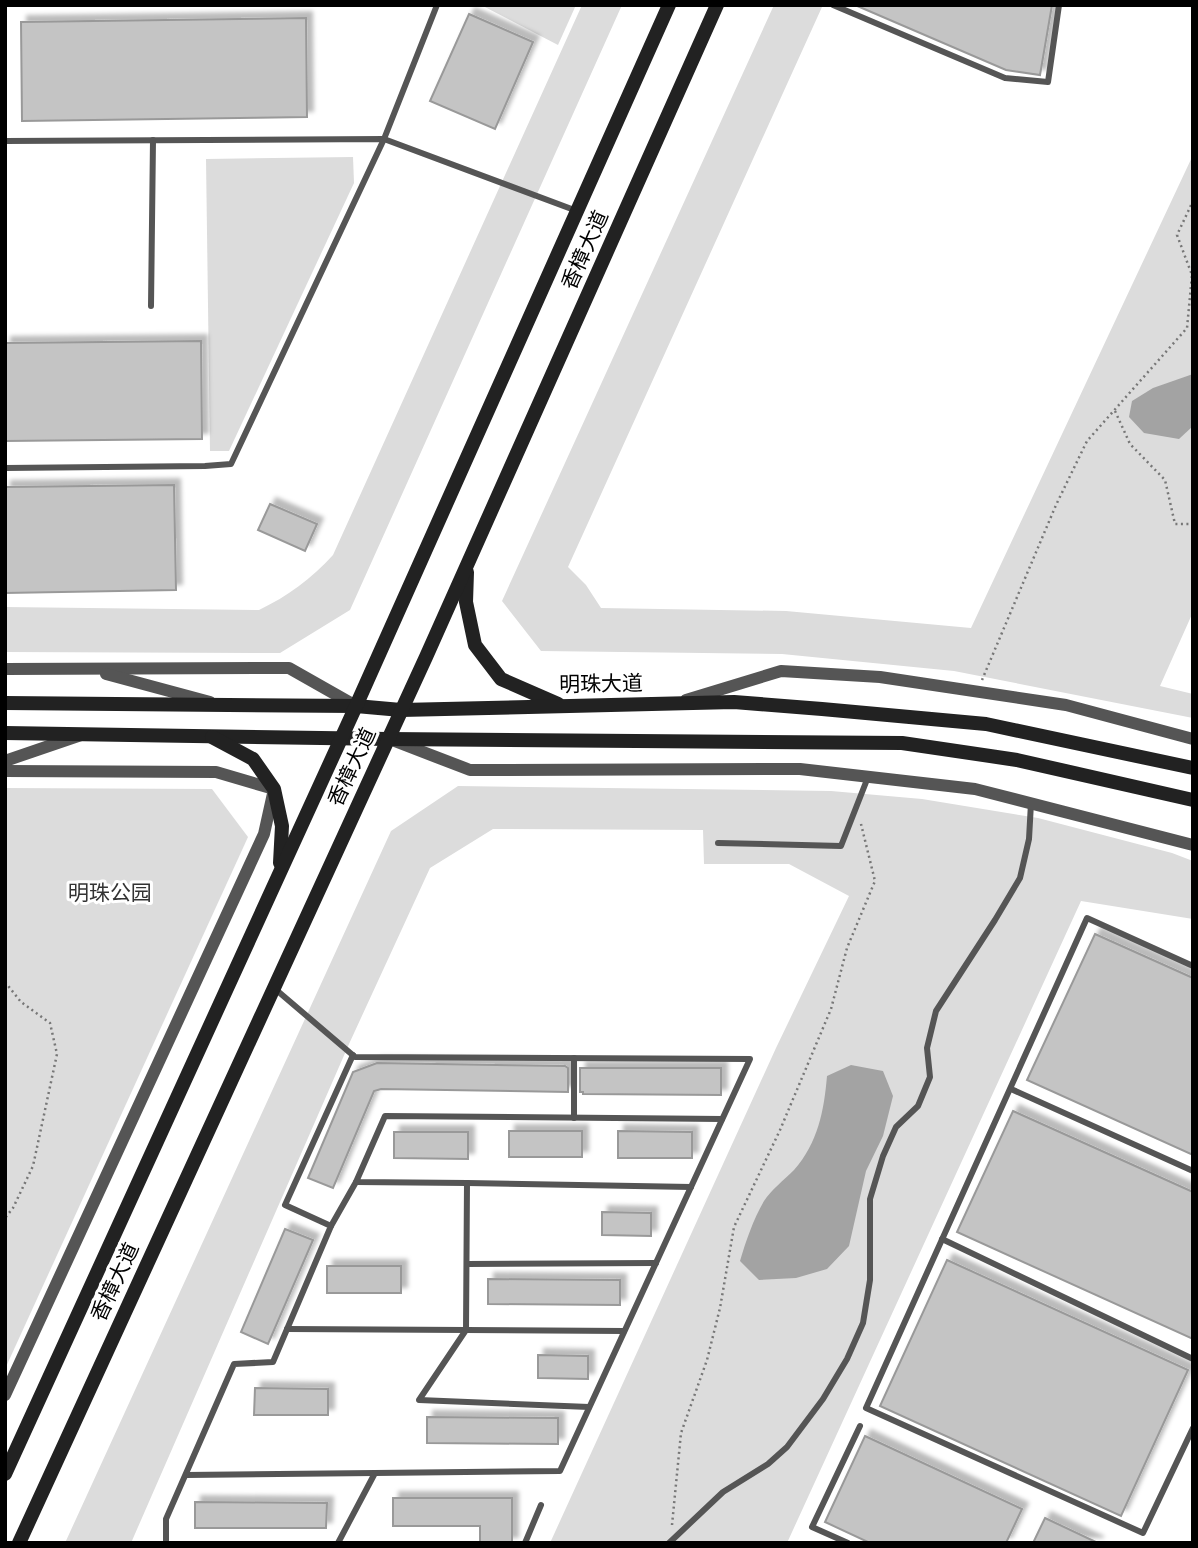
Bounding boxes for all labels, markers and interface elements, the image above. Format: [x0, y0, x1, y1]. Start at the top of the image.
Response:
street label: 香樟大道 [555, 206, 613, 293]
street label: 明珠大道 [559, 669, 643, 697]
street label: 香樟大道 [322, 723, 381, 810]
park label: 明珠公园 [68, 879, 152, 905]
street label: 香樟大道 [85, 1238, 144, 1325]

